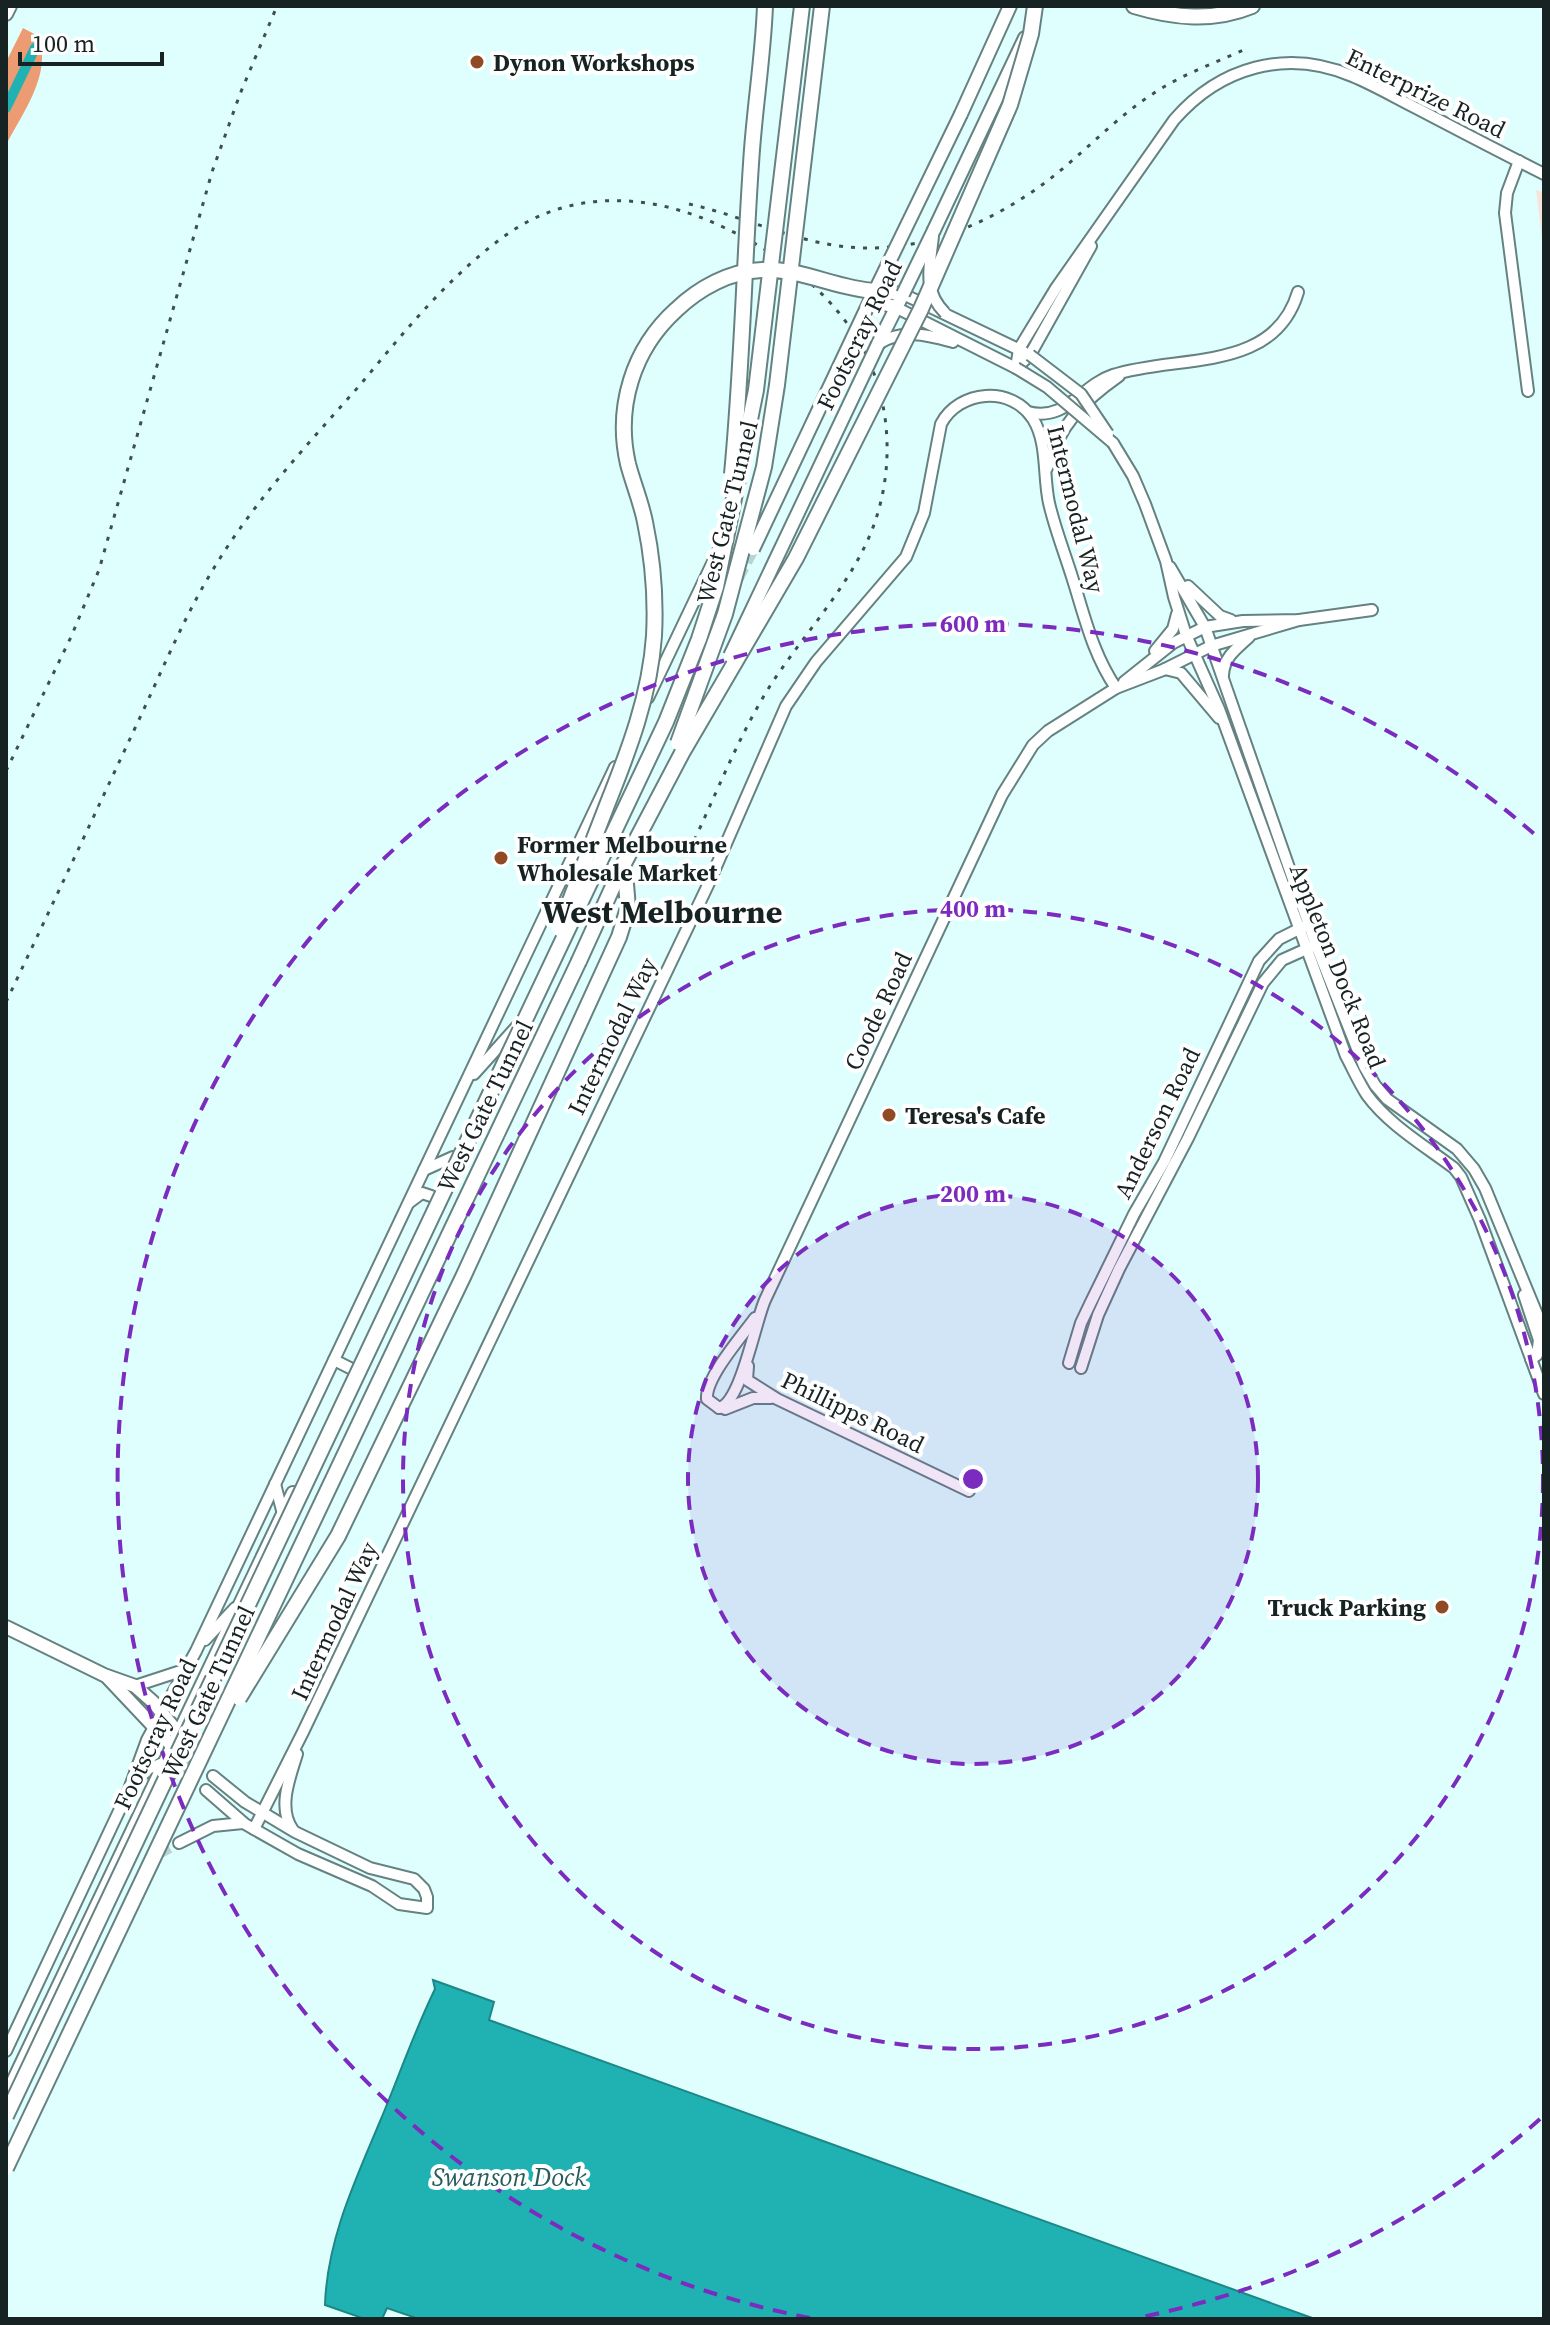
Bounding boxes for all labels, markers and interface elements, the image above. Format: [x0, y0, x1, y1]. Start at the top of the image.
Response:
scale bar [20, 16, 162, 66]
text: 100 m [32, 27, 95, 60]
street label: Enterprize Road [1341, 40, 1512, 146]
place label: Dynon Workshops [493, 46, 695, 79]
marker: Dynon Workshops [468, 53, 486, 71]
street label: Footscray Road [808, 254, 910, 416]
street label: West Gate Tunnel [688, 417, 766, 607]
street label: Intermodal Way [1039, 422, 1113, 597]
text: 600 m [940, 607, 1006, 640]
place label: Former Melbourne Wholesale Market [517, 828, 727, 889]
marker: Former Melbourne Wholesale Market [492, 849, 510, 867]
street label: Appleton Dock Road [1282, 859, 1394, 1074]
district label: West Melbourne [542, 890, 782, 934]
text: 400 m [940, 892, 1006, 925]
street label: Coode Road [836, 946, 920, 1076]
street label: Intermodal Way [560, 951, 665, 1120]
street label: West Gate Tunnel [429, 1015, 541, 1197]
street label: Anderson Road [1106, 1042, 1208, 1204]
place label: Teresa's Cafe [905, 1099, 1045, 1132]
marker: Teresa's Cafe [880, 1106, 898, 1124]
text: 200 m [940, 1177, 1006, 1210]
street label: Phillipps Road [776, 1363, 930, 1461]
centre of rings [959, 1465, 987, 1493]
street label: Intermodal Way [283, 1536, 386, 1706]
place label: Truck Parking [1267, 1591, 1426, 1624]
marker: Truck Parking [1433, 1598, 1451, 1616]
street label: West Gate Tunnel [153, 1600, 263, 1784]
street label: Footscray Road [106, 1653, 205, 1815]
water label: Swanson Dock [432, 2159, 587, 2195]

